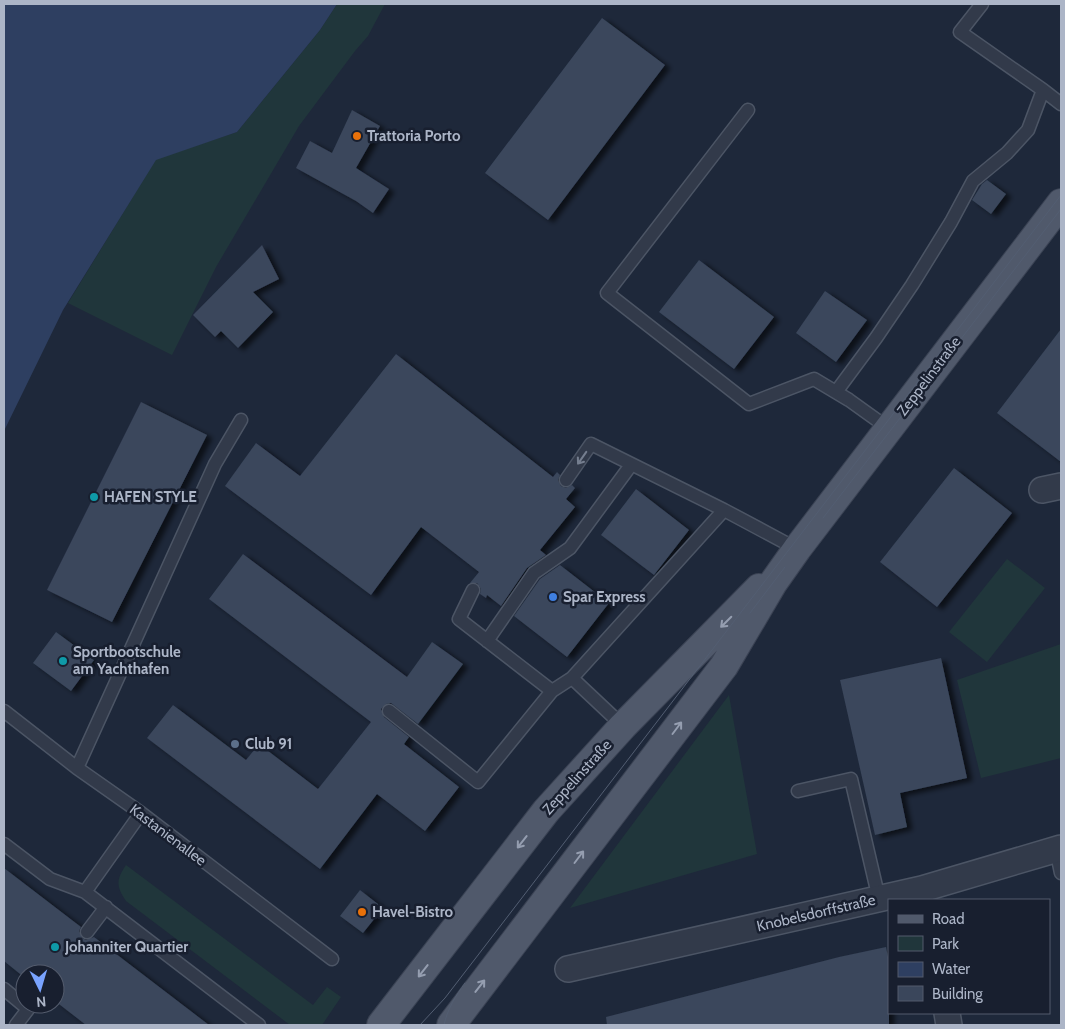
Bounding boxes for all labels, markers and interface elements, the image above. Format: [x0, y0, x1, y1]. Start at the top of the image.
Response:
place label: Trattoria Porto [367, 127, 461, 145]
marker: Trattoria Porto [351, 130, 363, 142]
street label: Zeppelinstraße [893, 333, 965, 419]
one-way arrow [576, 450, 586, 464]
place label: HAFEN STYLE [104, 488, 197, 506]
marker: HAFEN STYLE [88, 491, 100, 503]
place label: Spar Express [563, 588, 646, 606]
marker: Spar Express [547, 591, 559, 603]
one-way arrow [720, 615, 732, 628]
place label: Sportbootschule am Yachthafen [73, 643, 181, 678]
marker: Sportbootschule am Yachthafen [57, 655, 69, 667]
one-way arrow [672, 721, 682, 735]
place label: Club 91 [245, 735, 292, 753]
street label: Zeppelinstraße [539, 736, 615, 818]
marker: Club 91 [229, 738, 241, 750]
street label: Kastanienallee [126, 800, 210, 870]
one-way arrow [517, 835, 527, 849]
one-way arrow [573, 851, 584, 864]
street label: Knobelsdorffstraße [755, 890, 878, 935]
legend [888, 899, 1050, 1014]
place label: Havel-Bistro [372, 903, 453, 921]
marker: Havel-Bistro [356, 906, 368, 918]
text: Road [932, 910, 965, 928]
text: Park [932, 935, 959, 953]
place label: Johanniter Quartier [64, 938, 188, 956]
marker: Johanniter Quartier [49, 941, 61, 953]
text: Water [932, 960, 970, 978]
north arrow [15, 964, 65, 1014]
one-way arrow [418, 964, 428, 978]
one-way arrow [474, 980, 485, 993]
text: Building [932, 985, 983, 1003]
text: N [35, 993, 47, 1011]

